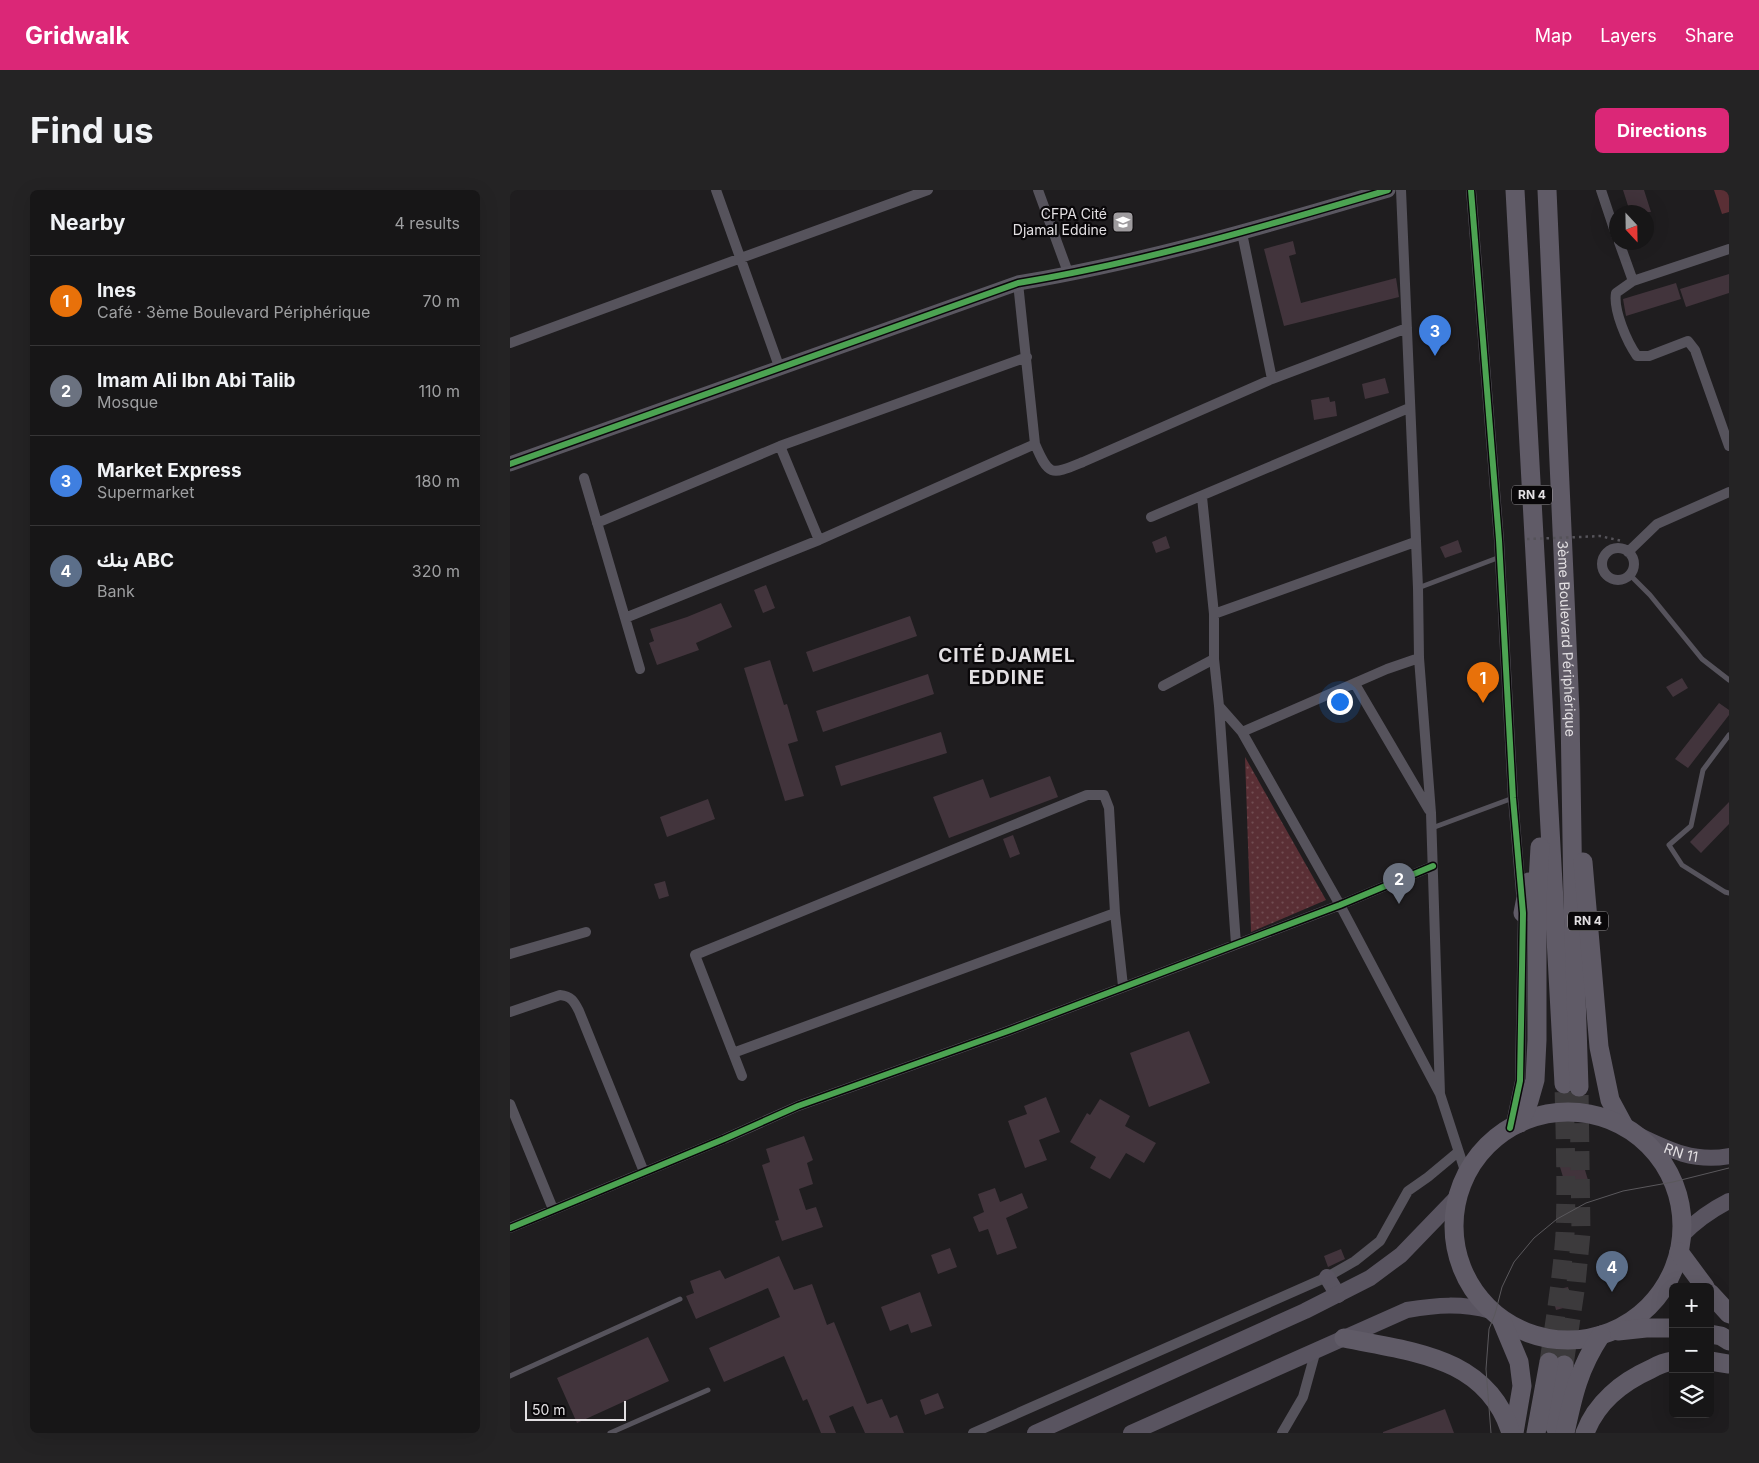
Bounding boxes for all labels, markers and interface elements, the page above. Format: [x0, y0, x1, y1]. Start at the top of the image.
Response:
text: Gridwalk [25, 21, 129, 50]
text: Map [1535, 25, 1572, 46]
text: Layers [1600, 25, 1657, 46]
text: Share [1685, 25, 1734, 46]
button: Directions [1595, 108, 1729, 153]
text: Find us [30, 109, 154, 151]
place label: CFPA Cité Djamal Eddine [1013, 205, 1107, 238]
north arrow [1609, 205, 1654, 250]
text: Nearby [50, 210, 125, 235]
school or university icon: CFPA Cité Djamal Eddine [1111, 210, 1135, 234]
text: 4 results [395, 213, 460, 233]
text: Ines [97, 279, 136, 302]
text: 1 [63, 291, 69, 311]
text: 70 m [423, 291, 460, 311]
text: Café · 3ème Boulevard Périphérique [97, 302, 370, 322]
pin: 3 [1419, 315, 1451, 356]
text: Imam Ali Ibn Abi Talib [97, 369, 296, 392]
text: 2 [61, 381, 71, 401]
text: 110 m [418, 381, 460, 401]
text: Mosque [97, 392, 158, 412]
text: Market Express [97, 459, 242, 482]
text: 3 [61, 471, 71, 491]
text: 180 m [415, 471, 460, 491]
text: Supermarket [97, 482, 194, 502]
road number: RN 4 [1512, 486, 1552, 504]
street label: 3ème Boulevard Périphérique [1554, 540, 1579, 737]
text: بنك ABC [97, 549, 174, 572]
text: 4 [61, 561, 71, 581]
text: 320 m [412, 561, 460, 581]
text: Bank [97, 581, 135, 601]
district label: CITÉ DJAMEL EDDINE [938, 644, 1076, 689]
pin: 1 [1467, 662, 1499, 703]
your location [1327, 689, 1353, 715]
pin: 2 [1383, 863, 1415, 904]
road number: RN 4 [1568, 911, 1608, 930]
street label: RN 11 [1662, 1139, 1699, 1165]
pin: 4 [1596, 1251, 1628, 1292]
map controls [1669, 1283, 1714, 1418]
button: + [1669, 1283, 1714, 1328]
button: − [1669, 1328, 1714, 1373]
button: layers [1669, 1373, 1714, 1418]
scale bar [525, 1398, 626, 1421]
text: 50 m [532, 1401, 566, 1418]

